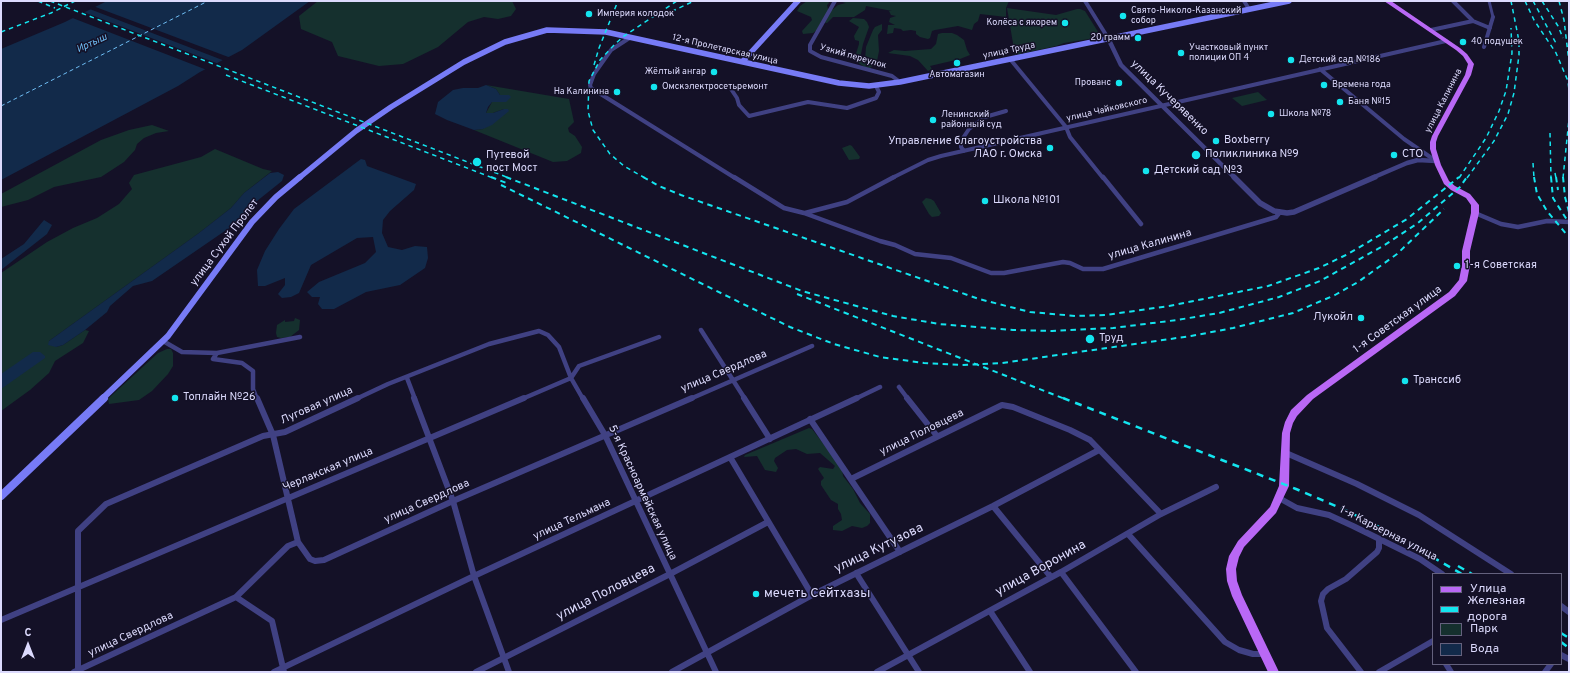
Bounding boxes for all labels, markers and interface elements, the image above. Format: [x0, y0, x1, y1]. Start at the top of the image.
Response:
place label: Свято-Николо-Казанский собор [1131, 6, 1241, 27]
marker: Империя колодок [584, 9, 594, 19]
place label: Империя колодок [597, 9, 674, 19]
marker: Свято-Николо-Казанский собор [1118, 11, 1128, 21]
place label: Колёса с якорем [986, 18, 1057, 28]
marker: Колёса с якорем [1060, 18, 1070, 28]
water label: Иртыш [75, 32, 109, 56]
street label: 12-я Пролетарская улица [671, 33, 779, 67]
place label: 20 грамм [1091, 33, 1130, 43]
marker: 20 грамм [1133, 33, 1143, 43]
marker: 40 подушек [1458, 37, 1468, 47]
place label: 40 подушек [1471, 37, 1523, 47]
street label: улица Труда [982, 40, 1036, 62]
street label: Узкий переулок [818, 42, 888, 72]
place label: Участковый пункт полиции ОП 4 [1189, 43, 1268, 64]
marker: Участковый пункт полиции ОП 4 [1176, 48, 1186, 58]
marker: Детский сад №186 [1286, 55, 1296, 65]
place label: Детский сад №186 [1299, 55, 1380, 65]
marker: Автомагазин [952, 58, 962, 68]
street label: улица Кучерявенко [1127, 58, 1211, 138]
place label: Жёлтый ангар [645, 67, 706, 77]
marker: Жёлтый ангар [709, 67, 719, 77]
street label: улица Калинина [1423, 67, 1465, 135]
place label: Автомагазин [929, 70, 985, 80]
place label: Прованс [1075, 78, 1111, 88]
marker: Прованс [1114, 78, 1124, 88]
marker: Времена года [1319, 80, 1329, 90]
place label: Времена года [1332, 80, 1391, 90]
marker: Омскэлектросетьремонт [649, 82, 659, 92]
place label: Омскэлектросетьремонт [662, 82, 768, 92]
place label: На Калинина [554, 87, 609, 97]
marker: На Калинина [612, 87, 622, 97]
street label: улица Чайковского [1065, 95, 1149, 125]
marker: Баня №15 [1335, 97, 1345, 107]
place label: Баня №15 [1348, 97, 1391, 107]
marker: Школа №78 [1266, 109, 1276, 119]
place label: Школа №78 [1279, 109, 1331, 119]
place label: Ленинский районный суд [941, 110, 1002, 131]
marker: Ленинский районный суд [928, 115, 938, 125]
place label: Boxberry [1224, 134, 1270, 148]
place label: Управление благоустройства ЛАО г. Омска [888, 135, 1042, 161]
marker: Boxberry [1211, 136, 1221, 146]
marker: Управление благоустройства ЛАО г. Омска [1045, 143, 1055, 153]
place label: Поликлиника №9 [1205, 148, 1299, 162]
place label: СТО [1402, 148, 1423, 162]
place label: Путевой пост Мост [486, 149, 538, 175]
marker: Поликлиника №9 [1190, 149, 1202, 161]
marker: СТО [1389, 150, 1399, 160]
marker: Путевой пост Мост [471, 156, 483, 168]
place label: Детский сад №3 [1154, 164, 1243, 178]
marker: Детский сад №3 [1141, 166, 1151, 176]
place label: Школа №101 [993, 194, 1060, 208]
marker: Школа №101 [980, 196, 990, 206]
street label: улица Сухой Пролет [188, 197, 262, 289]
street label: улица Калинина [1107, 227, 1193, 263]
place label: 1-я Советская [1465, 259, 1537, 273]
marker: 1-я Советская [1452, 261, 1462, 271]
street label: 1-я Советская улица [1351, 283, 1445, 357]
place label: Лукойл [1313, 311, 1353, 325]
marker: Лукойл [1356, 313, 1366, 323]
place label: Труд [1099, 332, 1124, 346]
marker: Труд [1084, 333, 1096, 345]
street label: улица Свердлова [679, 348, 769, 396]
place label: Транссиб [1413, 374, 1461, 388]
marker: Транссиб [1400, 376, 1410, 386]
street label: Луговая улица [279, 384, 355, 428]
place label: Топлайн №26 [183, 391, 255, 405]
marker: Топлайн №26 [170, 393, 180, 403]
street label: улица Половцева [878, 407, 966, 459]
street label: 5-я Красноармейская улица [605, 423, 679, 563]
street label: Черлакская улица [281, 445, 375, 495]
street label: улица Свердлова [382, 477, 472, 527]
street label: улица Тельмана [531, 496, 613, 544]
street label: 1-я Карьерная улица [1337, 504, 1439, 564]
street label: улица Кутузова [832, 521, 926, 577]
street label: улица Воронина [993, 538, 1089, 600]
street label: улица Половцева [554, 561, 658, 625]
legend [1432, 573, 1562, 665]
text: Улица [1470, 581, 1506, 597]
place label: мечеть Сейтхазы [764, 586, 870, 602]
marker: мечеть Сейтхазы [751, 589, 761, 599]
text: Железная дорога [1467, 593, 1525, 625]
street label: улица Свердлова [86, 610, 176, 660]
text: Парк [1470, 621, 1498, 637]
north arrow [8, 625, 48, 665]
text: С [24, 626, 32, 640]
text: Вода [1470, 641, 1499, 657]

